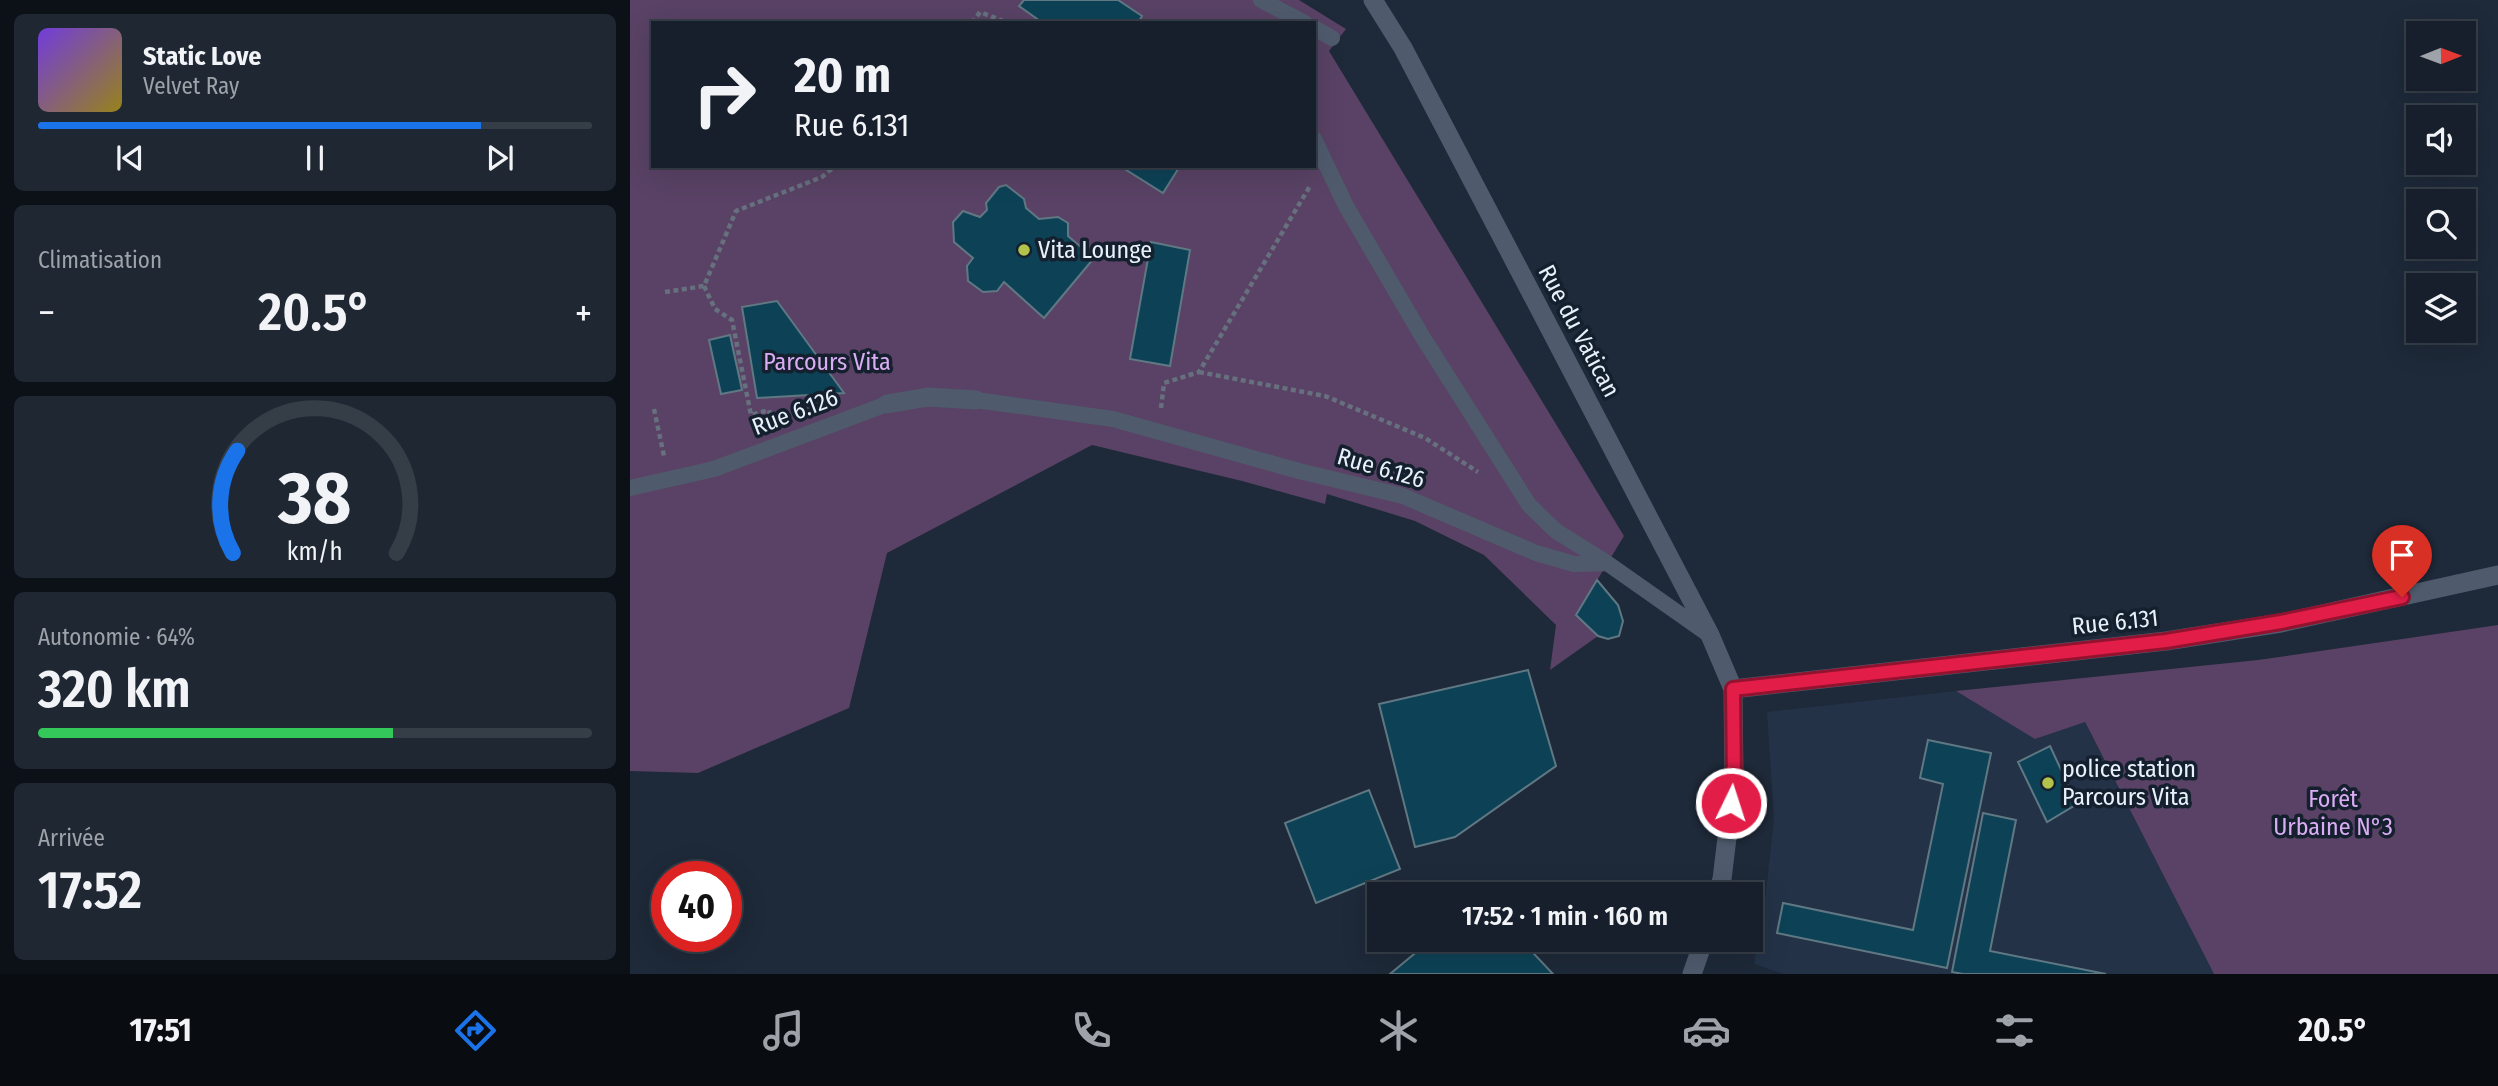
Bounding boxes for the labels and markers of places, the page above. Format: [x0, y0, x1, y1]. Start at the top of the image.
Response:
place label: Vita Lounge [1038, 236, 1152, 264]
marker: Vita Lounge [1016, 242, 1032, 258]
pin [2372, 525, 2432, 597]
place label: police station Parcours Vita [2062, 755, 2196, 811]
marker: police station Parcours Vita [2040, 775, 2056, 791]

